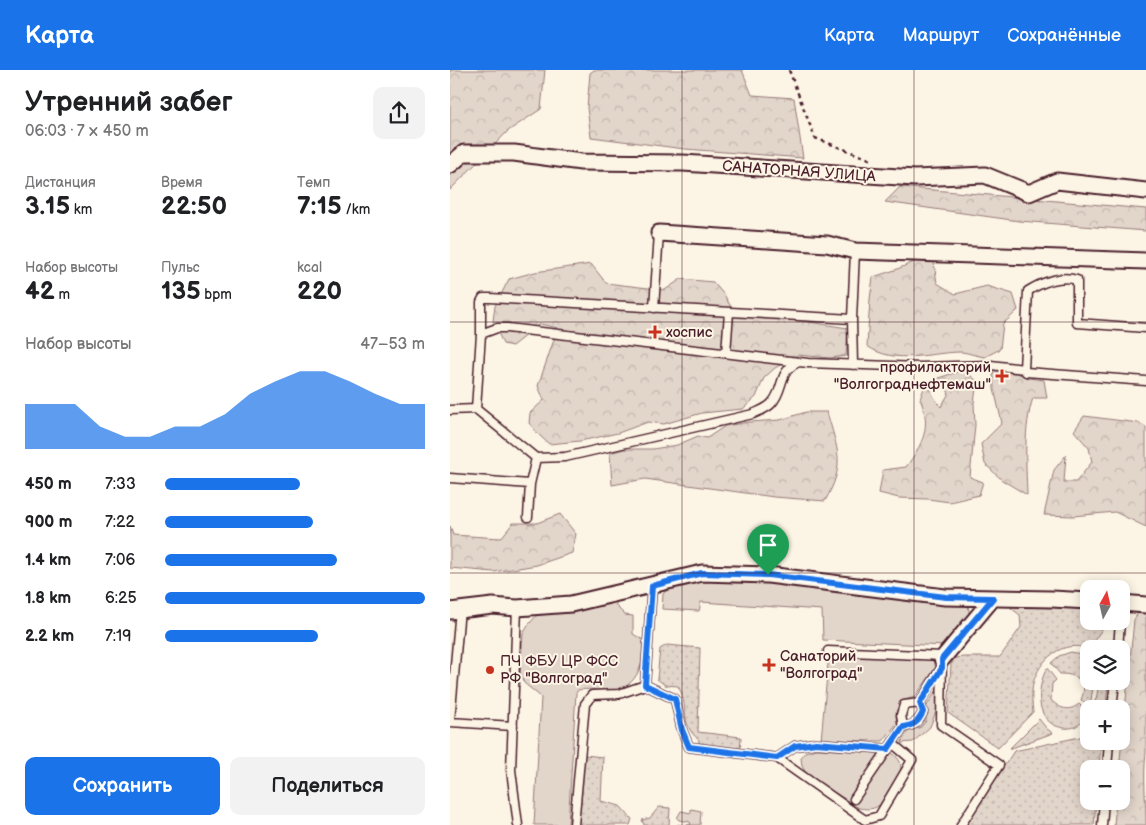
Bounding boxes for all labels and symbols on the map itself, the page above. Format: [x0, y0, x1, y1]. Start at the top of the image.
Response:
street label: САНАТОРНАЯ УЛИЦА [722, 157, 877, 186]
place label: хоспис [666, 323, 713, 342]
marker: хоспис [648, 325, 662, 339]
place label: профилакторий "Волгограднефтемаш" [834, 358, 991, 394]
marker: профилакторий "Волгограднефтемаш" [995, 369, 1009, 383]
pin [747, 524, 789, 575]
north arrow [1080, 580, 1130, 630]
place label: Санаторий "Волгоград" [780, 647, 863, 683]
place label: ПЧ ФБУ ЦР ФСС РФ "Волгоград" [500, 652, 618, 688]
marker: Санаторий "Волгоград" [762, 658, 776, 672]
marker: ПЧ ФБУ ЦР ФСС РФ "Волгоград" [484, 664, 496, 676]

